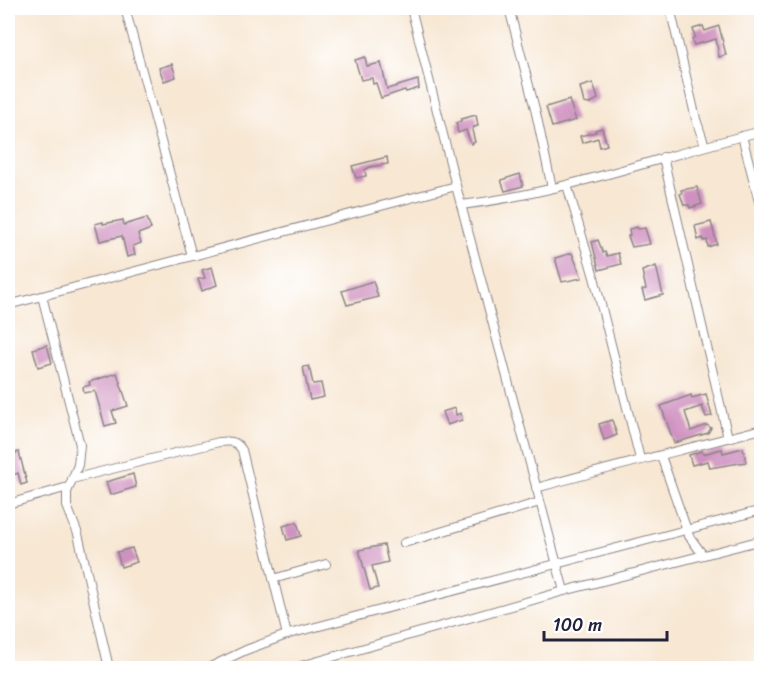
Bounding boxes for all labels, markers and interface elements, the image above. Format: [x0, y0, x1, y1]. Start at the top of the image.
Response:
scale bar [544, 604, 667, 642]
text: 100 m [553, 609, 602, 641]

